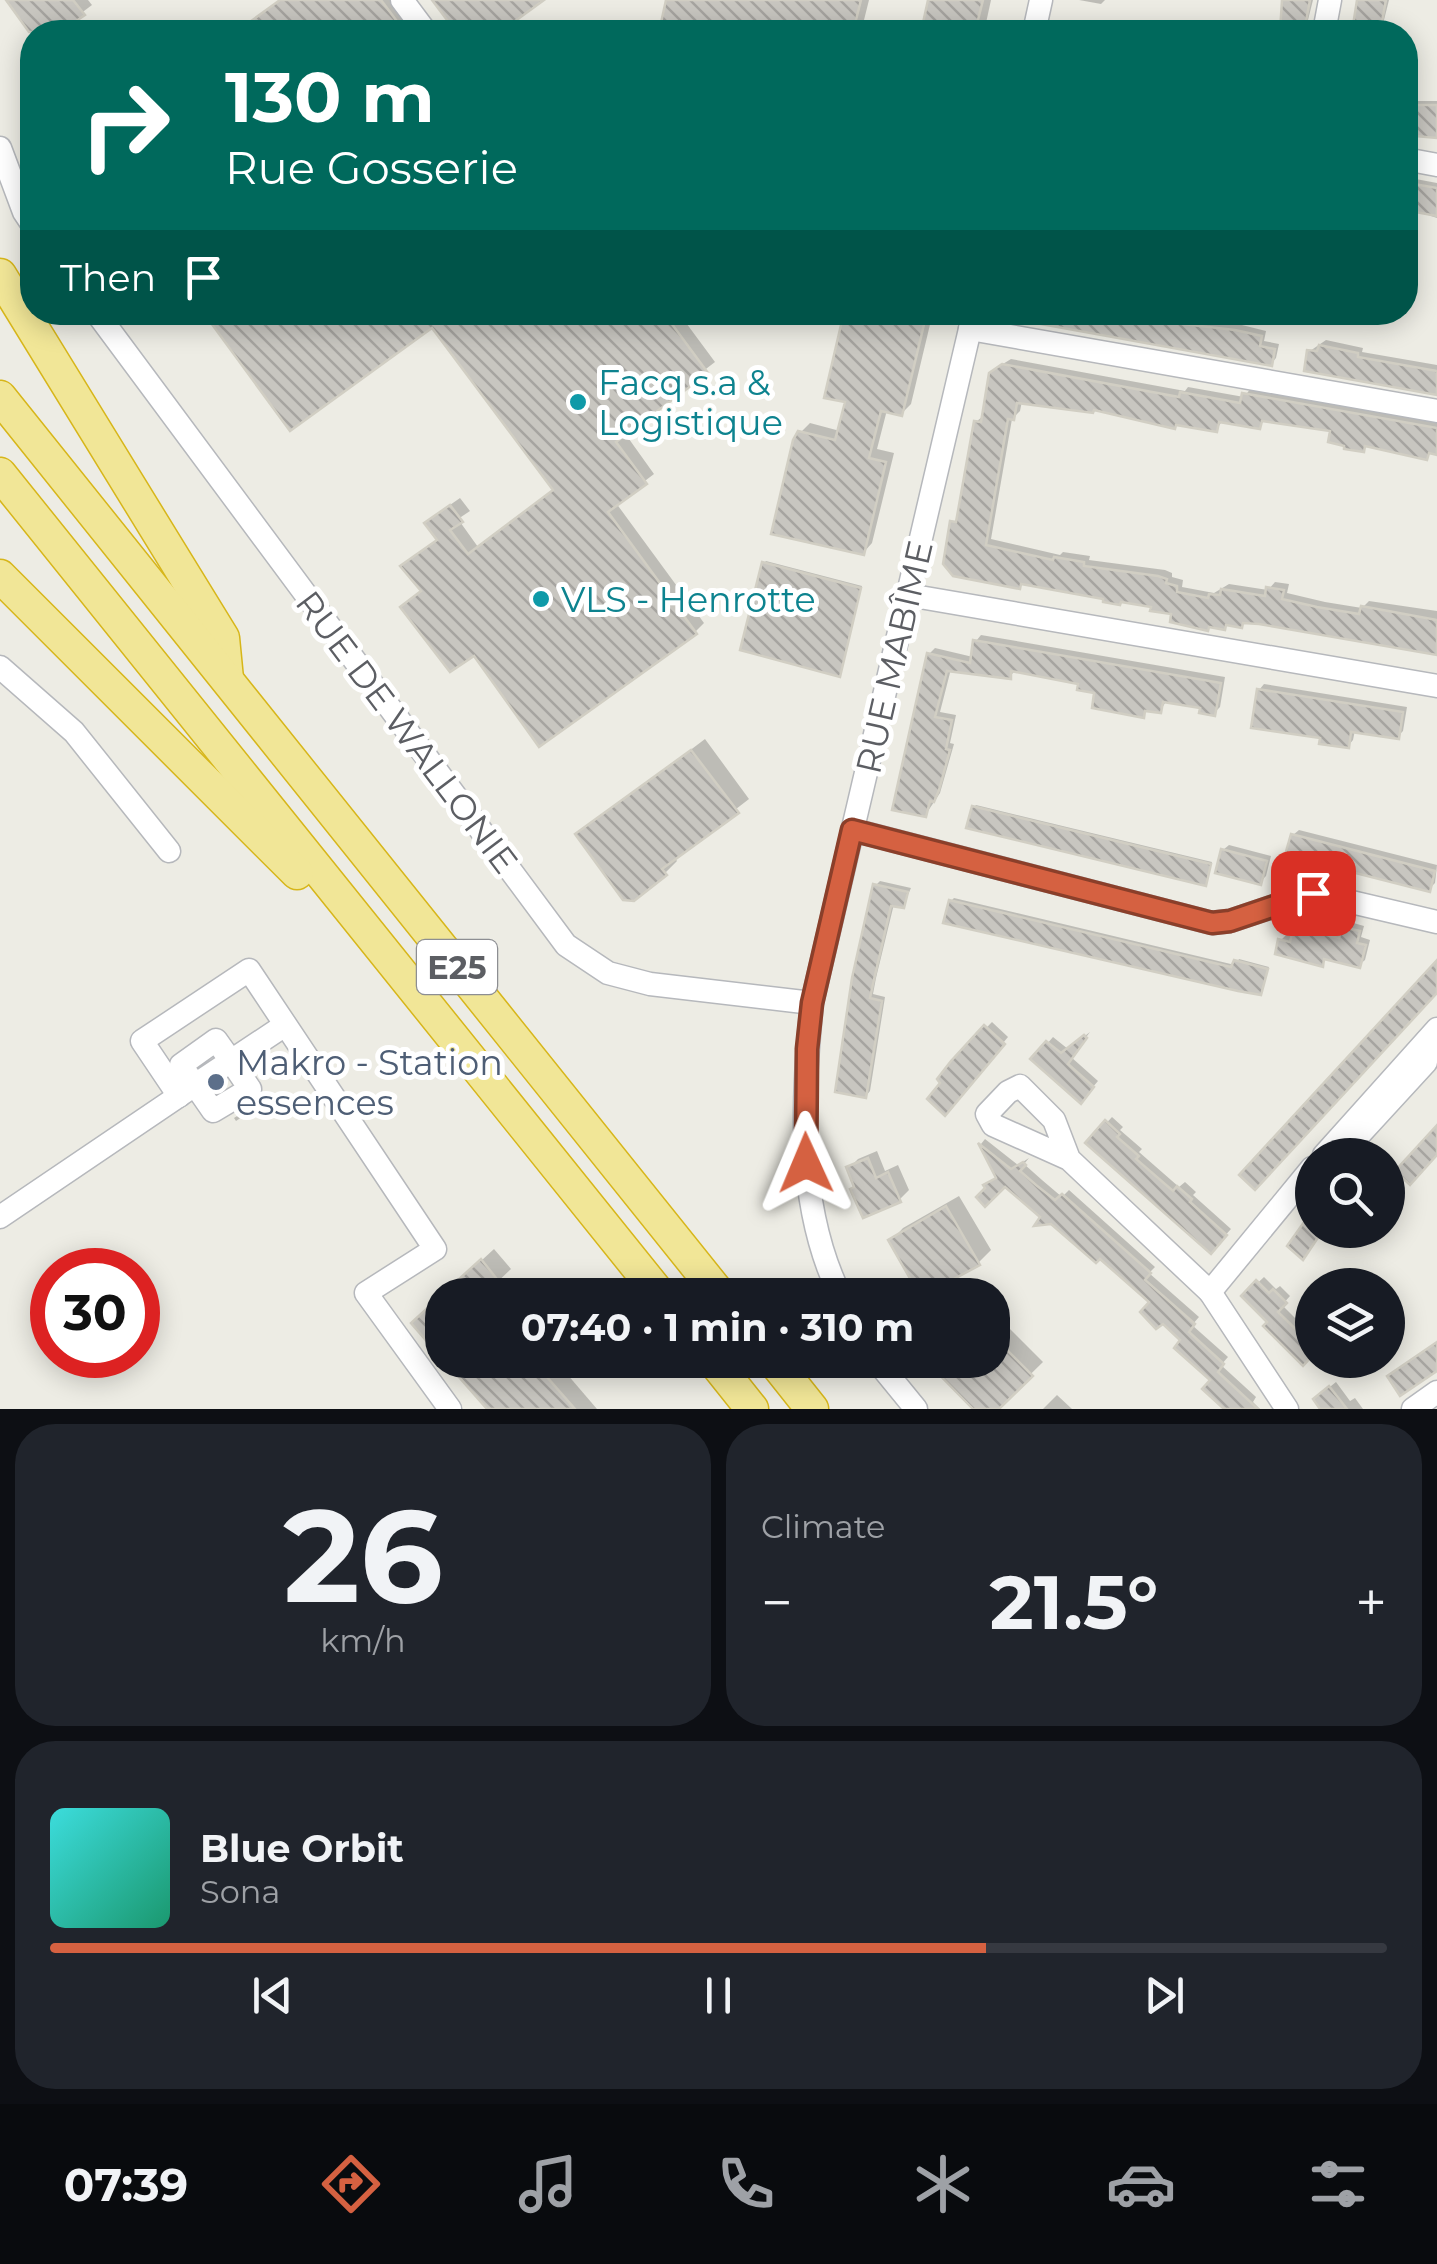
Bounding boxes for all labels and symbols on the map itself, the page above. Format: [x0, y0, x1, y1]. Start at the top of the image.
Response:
place label: Facq s.a & Logistique [598, 361, 783, 444]
marker: Facq s.a & Logistique [567, 391, 589, 413]
street label: RUE MABÎME [846, 536, 942, 778]
place label: VLS - Henrotte [561, 578, 816, 621]
street label: RUE DE WALLONIE [287, 582, 527, 882]
marker: VLS - Henrotte [530, 588, 552, 610]
pin [1271, 851, 1356, 936]
road number: E25 [417, 940, 497, 994]
place label: Makro - Station essences [236, 1041, 503, 1124]
marker: Makro - Station essences [205, 1071, 227, 1093]
position arrow [754, 1111, 858, 1215]
speed limit sign: 30 [30, 1248, 160, 1378]

